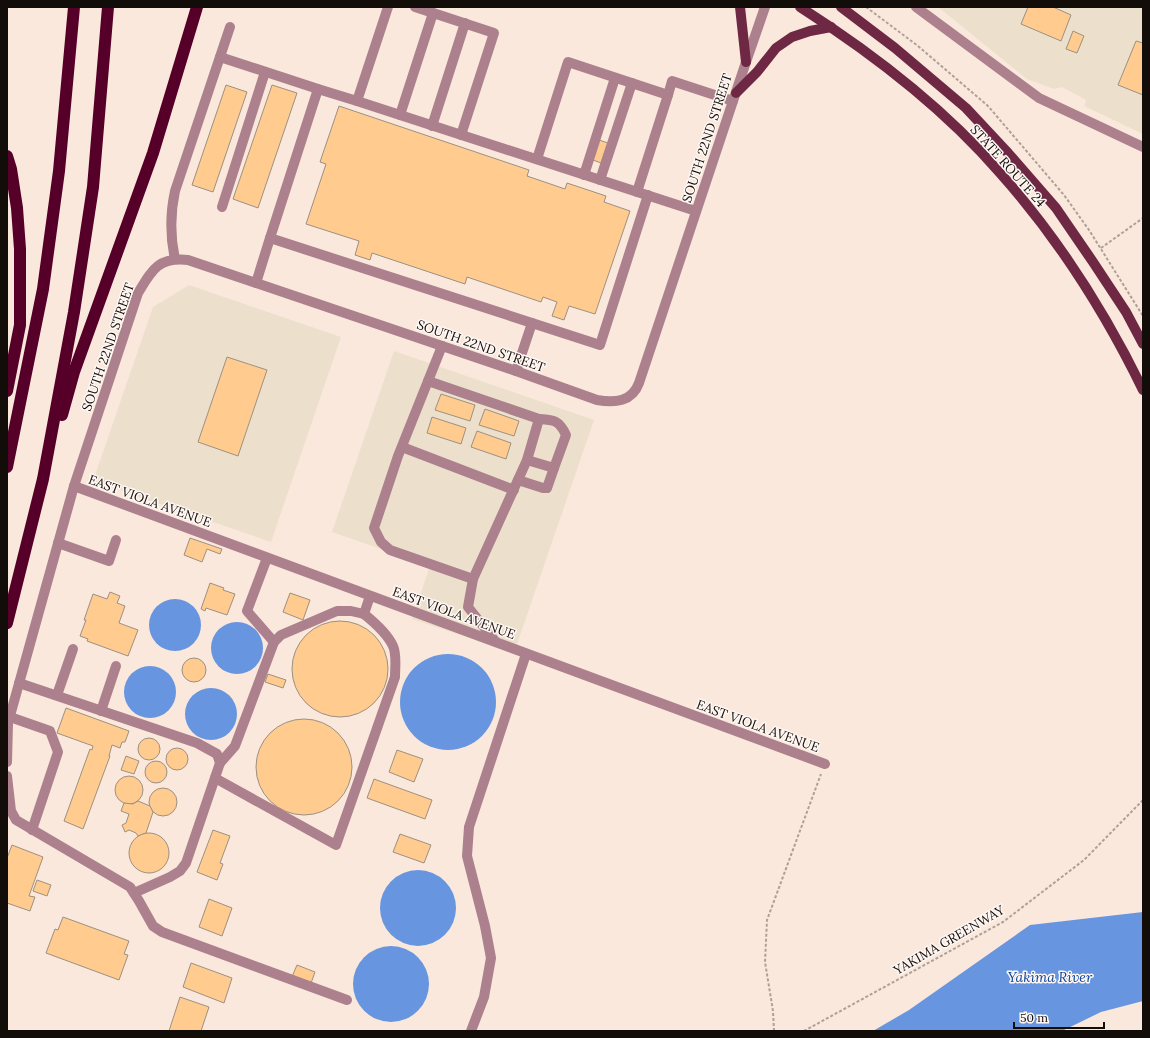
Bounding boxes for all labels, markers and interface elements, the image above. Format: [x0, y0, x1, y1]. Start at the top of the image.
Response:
street label: SOUTH 22ND STREET [678, 71, 736, 205]
street label: STATE ROUTE 24 [967, 121, 1049, 211]
street label: SOUTH 22ND STREET [78, 280, 138, 413]
street label: SOUTH 22ND STREET [415, 316, 548, 376]
street label: EAST VIOLA AVENUE [86, 471, 214, 531]
street label: EAST VIOLA AVENUE [390, 583, 518, 643]
street label: EAST VIOLA AVENUE [694, 696, 822, 756]
street label: YAKIMA GREENWAY [890, 901, 1008, 979]
water label: Yakima River [1008, 968, 1093, 986]
scale bar [1014, 1004, 1104, 1030]
text: 50 m [1020, 1010, 1048, 1025]

